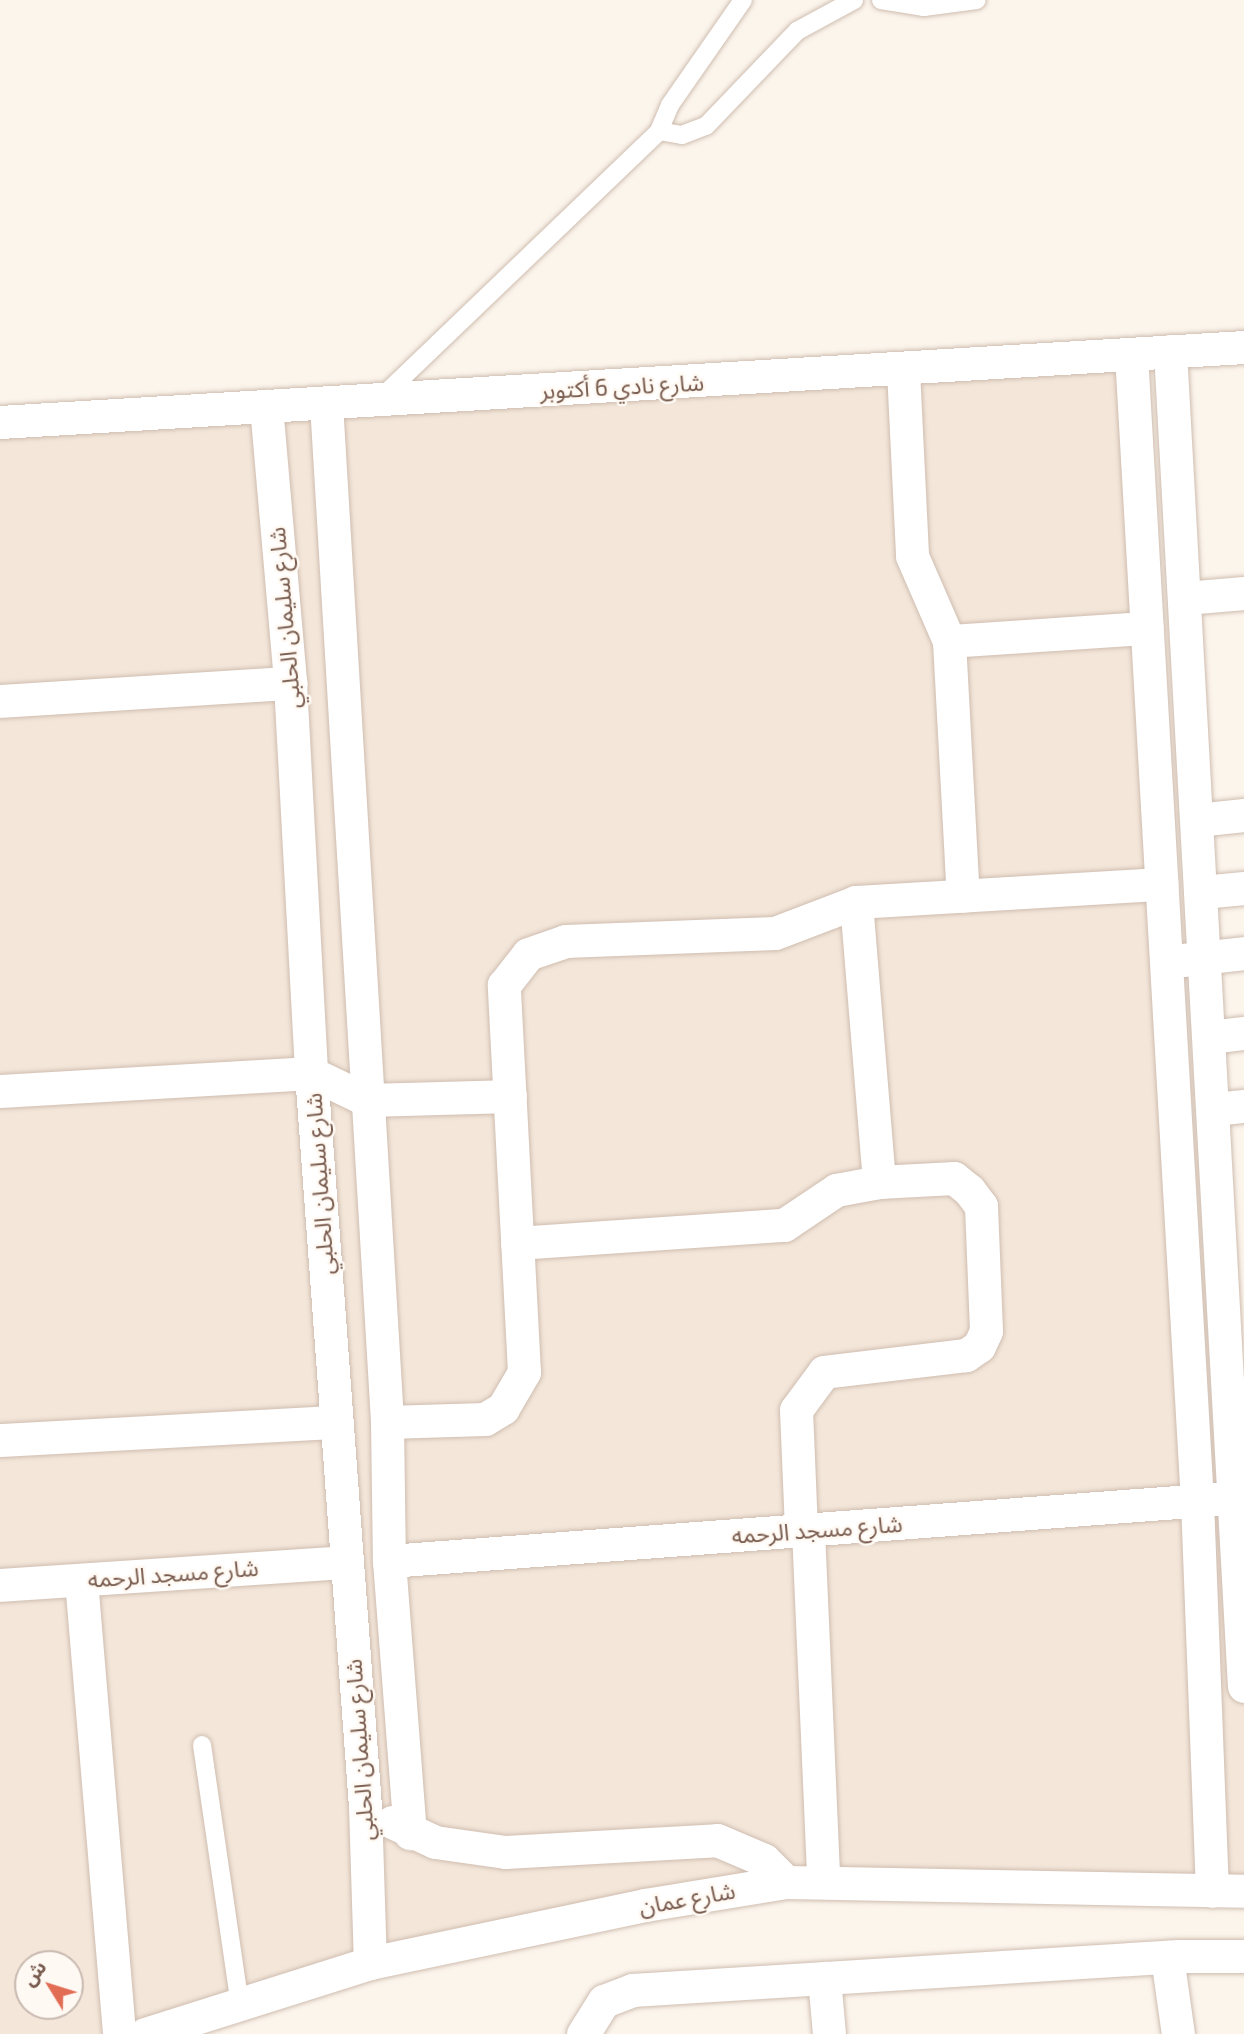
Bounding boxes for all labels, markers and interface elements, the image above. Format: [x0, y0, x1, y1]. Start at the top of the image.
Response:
street label: شارع نادي 6 أكتوبر [539, 368, 705, 404]
street label: شارع سليمان الحلبي [262, 526, 306, 710]
street label: شارع سليمان الحلبي [299, 1092, 339, 1276]
street label: شارع مسجد الرحمه [731, 1509, 903, 1549]
street label: شارع مسجد الرحمه [87, 1553, 259, 1593]
street label: شارع سليمان الحلبي [339, 1658, 379, 1842]
street label: شارع عمان [637, 1876, 737, 1920]
north arrow [14, 1950, 84, 2020]
text: ش [17, 1956, 51, 1990]

